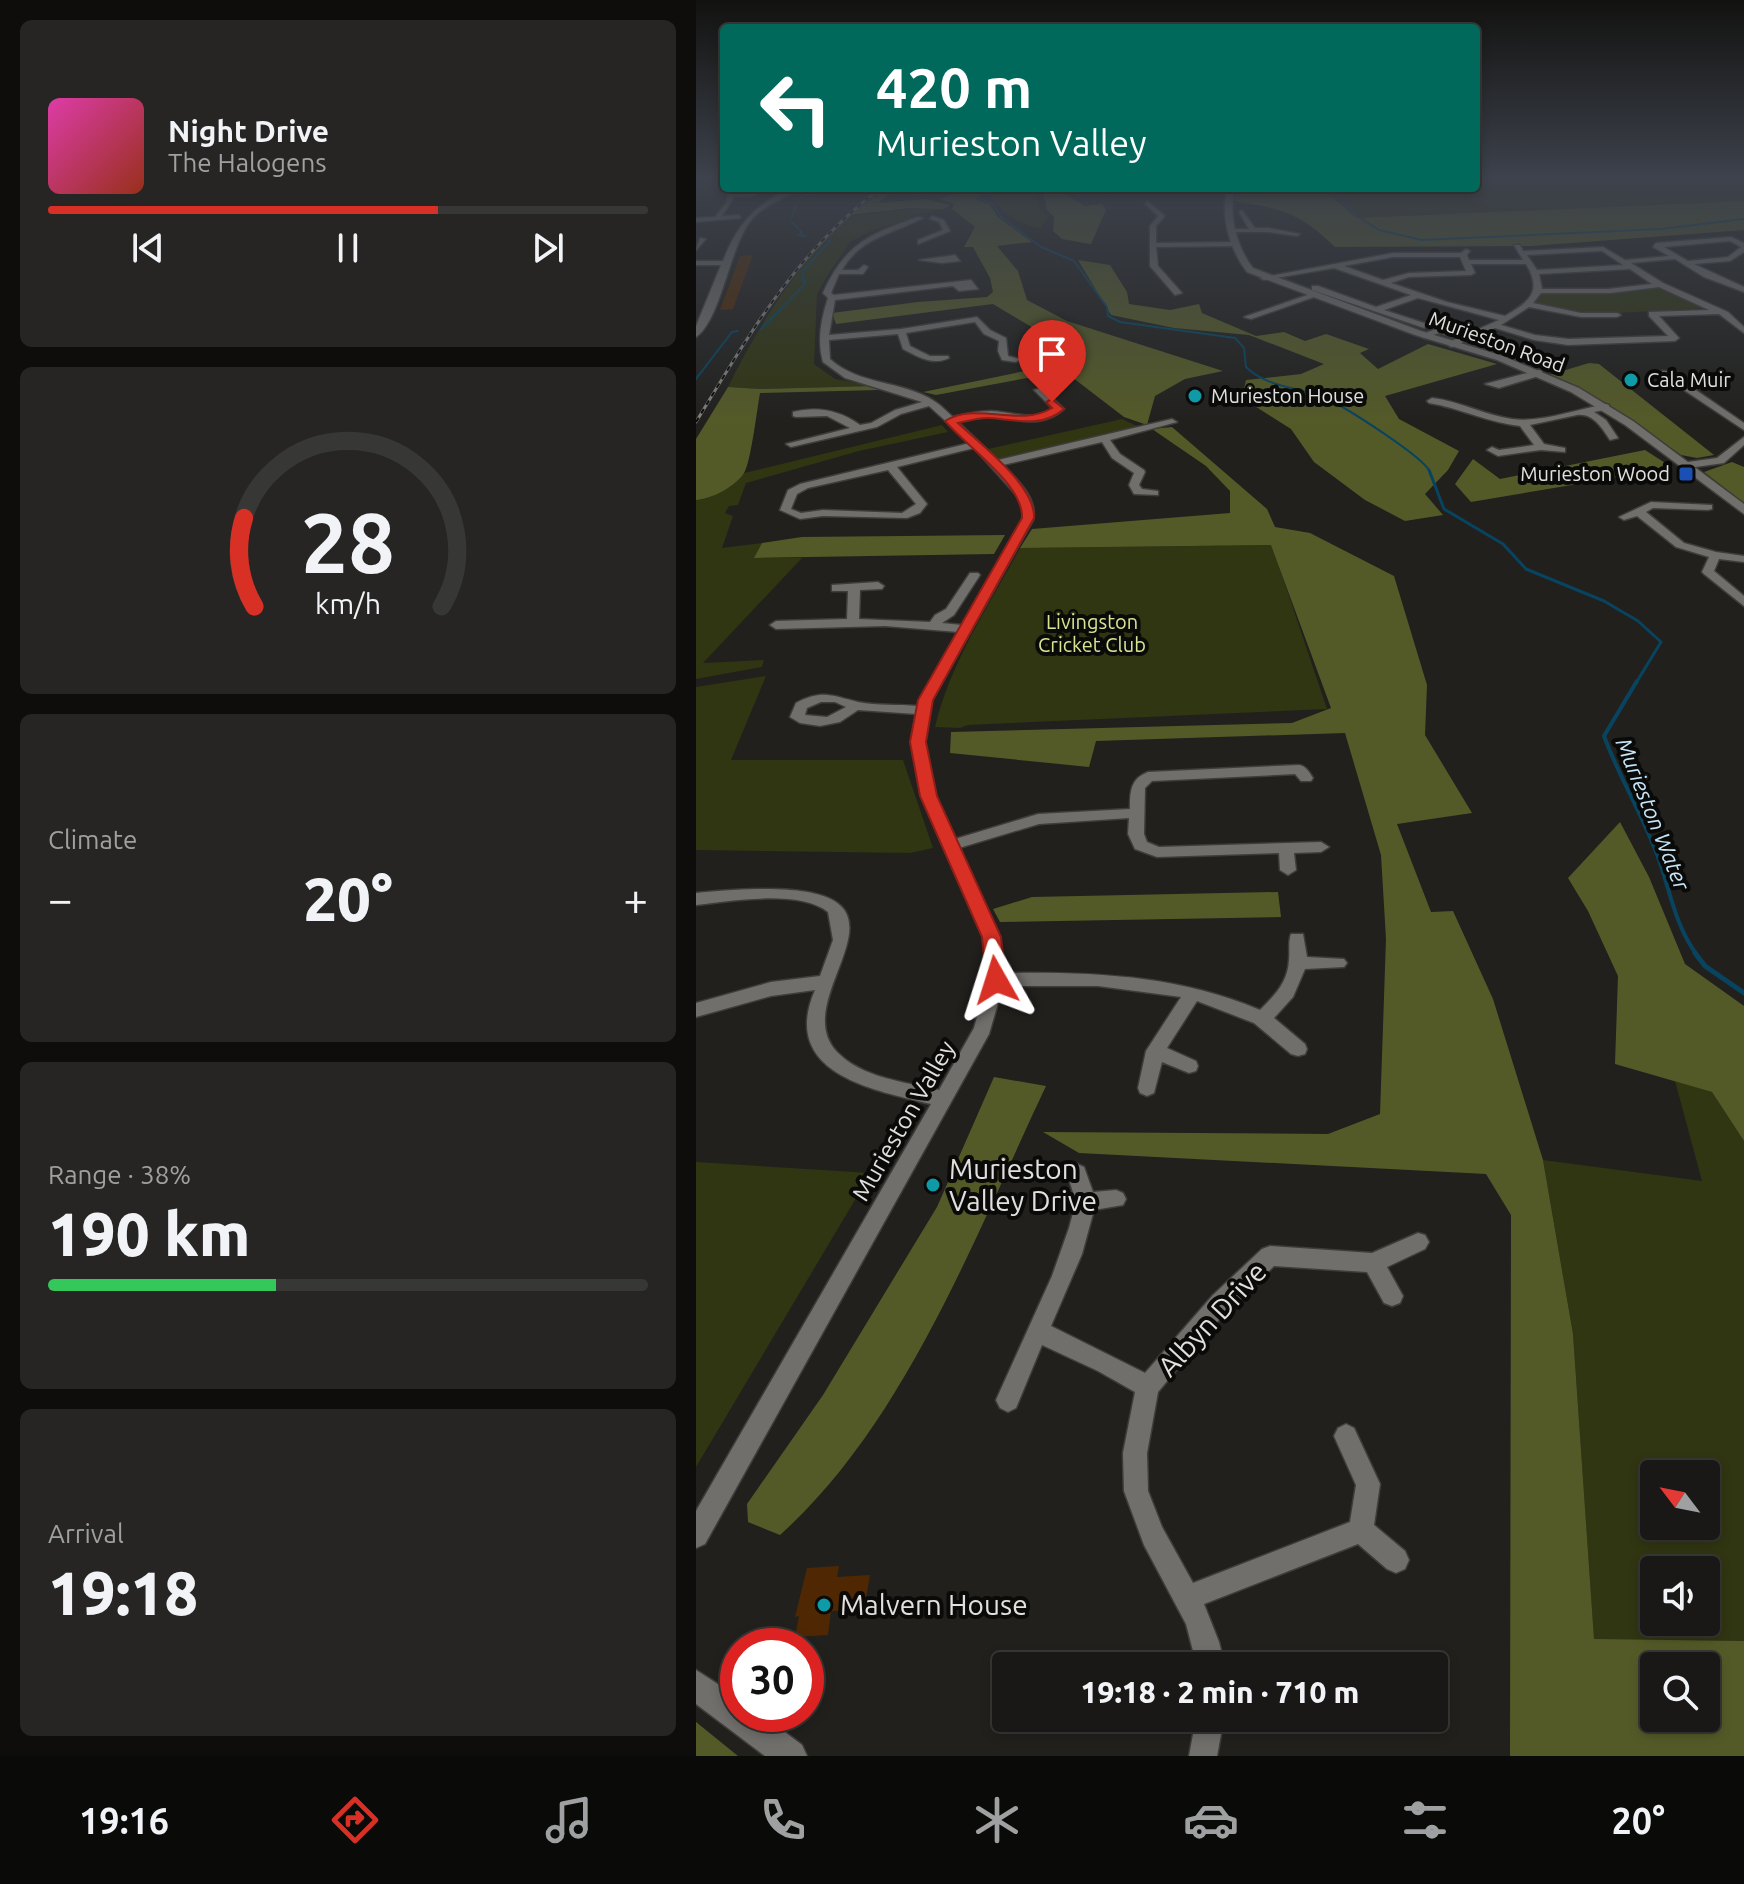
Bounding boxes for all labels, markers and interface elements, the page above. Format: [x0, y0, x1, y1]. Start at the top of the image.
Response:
icon: left [744, 56, 848, 160]
text: 420 m [876, 56, 1032, 119]
text: Night Drive [168, 114, 329, 148]
text: Murieston Valley [876, 122, 1147, 163]
text: The Halogens [168, 148, 327, 177]
icon: previous [126, 226, 170, 270]
icon: pause [326, 226, 370, 270]
icon: next [526, 226, 570, 270]
street label: Murieston Road [1426, 306, 1568, 377]
pin [1018, 320, 1086, 402]
icon: arrive [1030, 332, 1074, 376]
place label: Cala Muir [1647, 368, 1731, 391]
marker: Cala Muir [1622, 371, 1640, 389]
place label: Murieston House [1211, 384, 1364, 407]
marker: Murieston House [1186, 387, 1204, 405]
place label: Murieston Wood [1520, 462, 1670, 485]
marker: Murieston Wood [1677, 465, 1695, 483]
text: 28 [301, 494, 395, 588]
text: km/h [315, 587, 381, 619]
park label: Livingston Cricket Club [1038, 610, 1146, 656]
water label: Murieston Water [1612, 734, 1696, 894]
text: Climate [48, 825, 137, 854]
text: 20° [303, 865, 393, 932]
text: − [48, 874, 73, 923]
text: + [623, 874, 648, 923]
position arrow [954, 938, 1038, 1022]
street label: Murieston Valley [847, 1036, 961, 1206]
place label: Murieston Valley Drive [949, 1153, 1097, 1216]
text: Range · 38% [48, 1160, 191, 1189]
marker: Murieston Valley Drive [924, 1176, 942, 1194]
text: 190 km [48, 1200, 250, 1267]
street label: Albyn Drive [1151, 1255, 1272, 1382]
north arrow [1640, 1460, 1720, 1540]
map controls [1640, 1460, 1720, 1732]
text: Arrival [48, 1519, 124, 1548]
button: sound [1640, 1556, 1720, 1636]
text: 19:18 [48, 1559, 198, 1626]
place label: Malvern House [840, 1589, 1028, 1620]
marker: Malvern House [815, 1596, 833, 1614]
speed limit sign: 30 [720, 1628, 824, 1732]
button: search [1640, 1652, 1720, 1732]
text: 19:18 · 2 min · 710 m [1081, 1675, 1359, 1709]
icon: directions [327, 1792, 383, 1848]
icon: music [541, 1792, 597, 1848]
icon: phone [755, 1792, 811, 1848]
icon: climate [969, 1792, 1025, 1848]
icon: car [1183, 1792, 1239, 1848]
icon: filters [1397, 1792, 1453, 1848]
text: 19:16 [79, 1800, 169, 1841]
text: 20° [1612, 1800, 1665, 1841]

